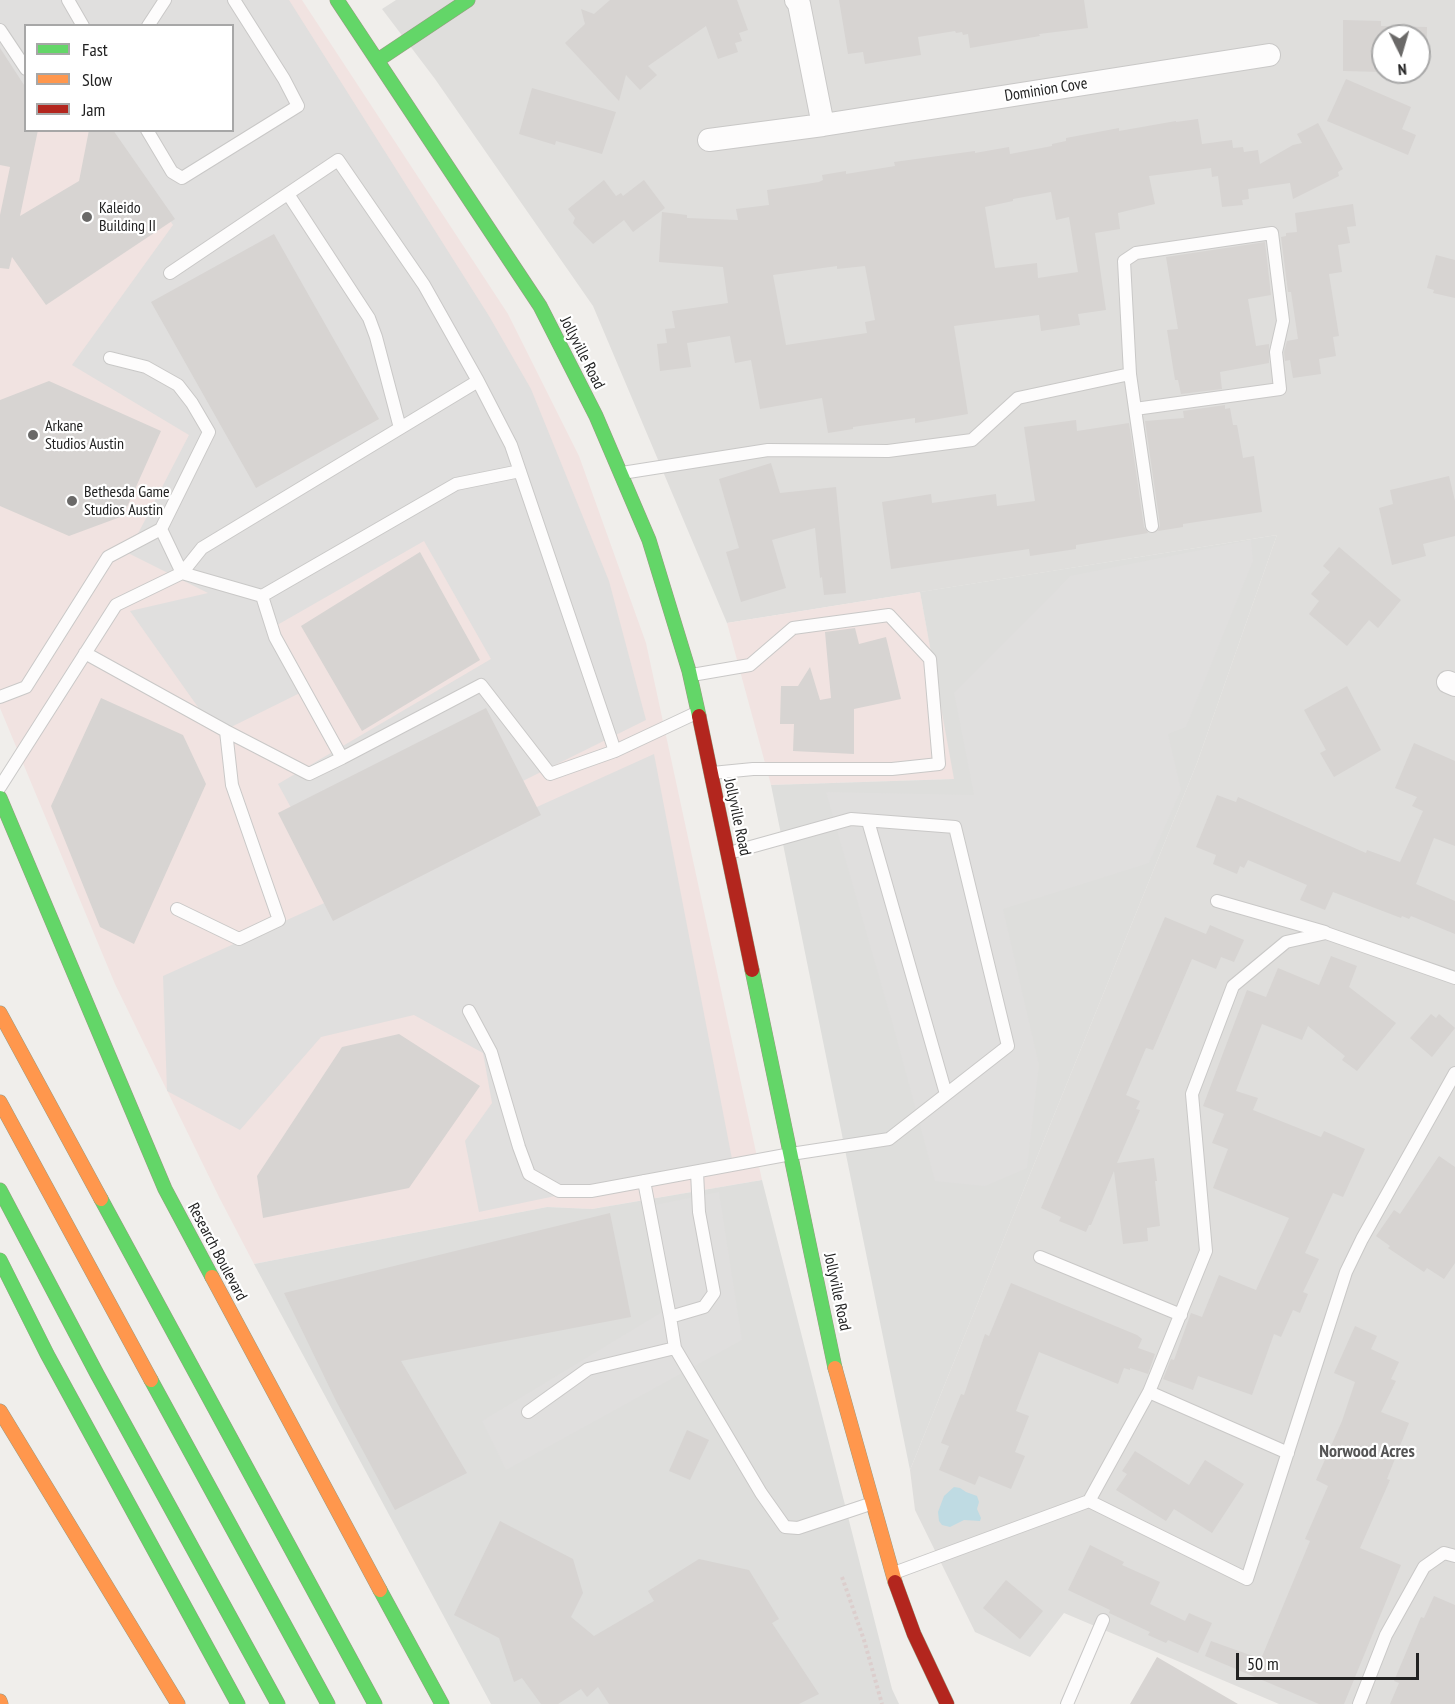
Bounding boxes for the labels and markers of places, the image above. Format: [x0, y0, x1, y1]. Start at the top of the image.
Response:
place label: Kaleido Building II [99, 198, 156, 236]
marker: Kaleido Building II [80, 210, 94, 224]
place label: Arkane Studios Austin [45, 416, 124, 454]
marker: Arkane Studios Austin [26, 428, 40, 442]
place label: Bethesda Game Studios Austin [84, 482, 170, 520]
marker: Bethesda Game Studios Austin [65, 494, 79, 508]

